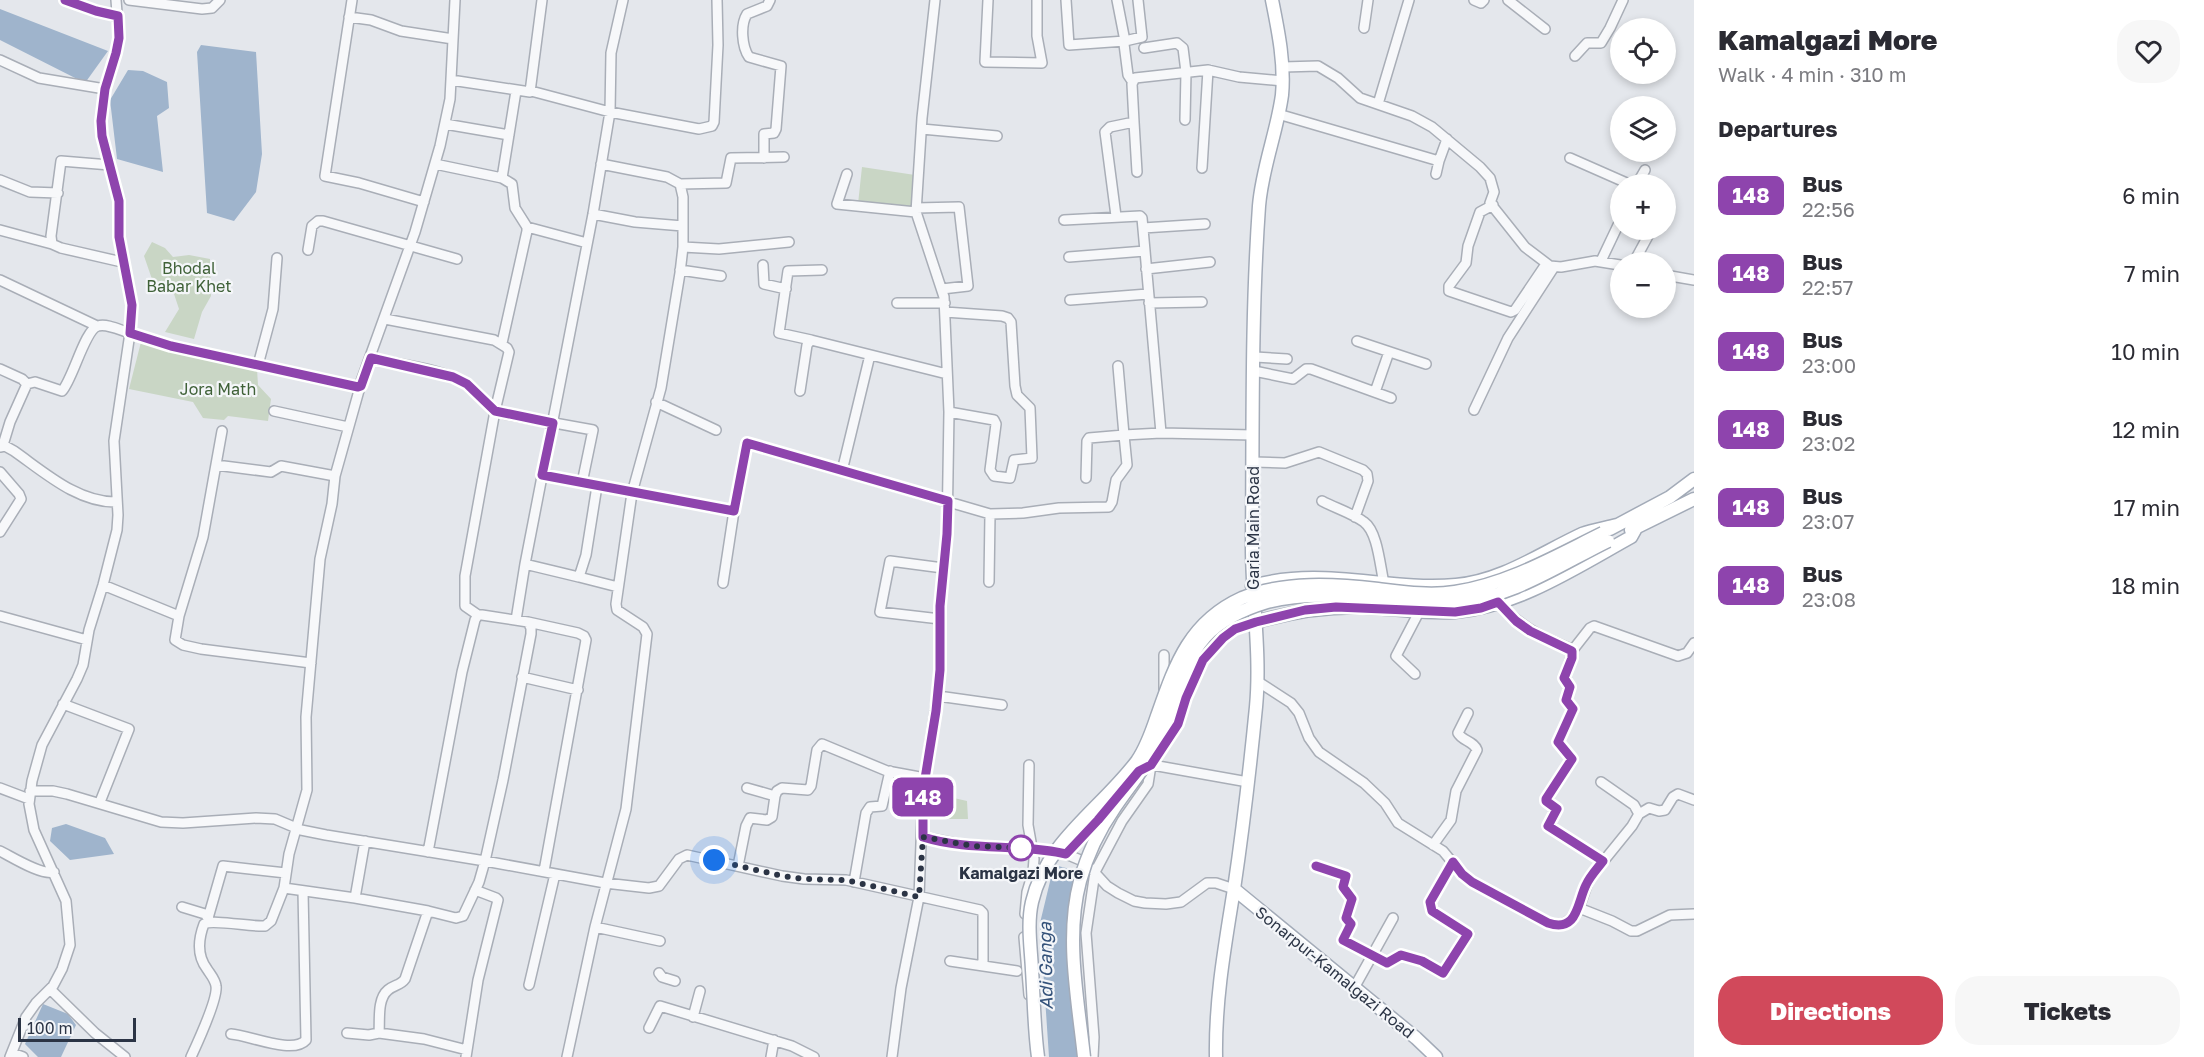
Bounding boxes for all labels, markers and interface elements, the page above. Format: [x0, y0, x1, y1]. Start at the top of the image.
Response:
map controls [1610, 18, 1676, 318]
button: locate [1610, 18, 1676, 84]
button: heart [2117, 20, 2180, 83]
text: Kamalgazi More [1718, 23, 1938, 56]
text: Walk · 4 min · 310 m [1718, 62, 1906, 86]
button: layers [1610, 96, 1676, 162]
text: Departures [1718, 115, 1837, 142]
text: Bus [1802, 170, 1843, 197]
button: + [1610, 174, 1676, 240]
text: 148 [1732, 182, 1770, 208]
text: 6 min [2122, 182, 2180, 209]
text: 22:56 [1802, 197, 1855, 221]
text: Bus [1802, 248, 1843, 275]
button: − [1610, 252, 1676, 318]
park label: Bhodal Babar Khet [146, 258, 232, 296]
text: 148 [1732, 260, 1770, 286]
text: 7 min [2124, 260, 2180, 287]
text: 22:57 [1802, 275, 1853, 299]
text: Bus [1802, 326, 1843, 353]
text: 148 [1732, 338, 1770, 364]
text: 10 min [2111, 338, 2180, 365]
text: 23:00 [1802, 353, 1856, 377]
park label: Jora Math [180, 379, 256, 399]
text: Bus [1802, 404, 1843, 431]
text: 148 [1732, 416, 1770, 442]
text: 12 min [2112, 416, 2180, 443]
text: 23:02 [1802, 431, 1855, 455]
street label: Garia Main Road [1243, 466, 1263, 590]
text: Bus [1802, 482, 1843, 509]
text: 148 [1732, 494, 1770, 520]
text: 17 min [2113, 494, 2180, 521]
text: 23:07 [1802, 509, 1854, 533]
text: Bus [1802, 560, 1843, 587]
text: 148 [1732, 572, 1770, 598]
text: 18 min [2112, 572, 2180, 599]
text: 23:08 [1802, 587, 1856, 611]
line badge: 148 [888, 778, 958, 816]
text: 148 [904, 784, 942, 810]
marker: Kamalgazi More [1008, 835, 1034, 861]
your location [699, 845, 729, 875]
place label: Kamalgazi More [959, 863, 1083, 883]
street label: Sonarpur-Kamalgazi Road [1252, 902, 1418, 1042]
water label: Adi Ganga [1033, 921, 1057, 1010]
button: Directions [1718, 976, 1943, 1045]
button: Tickets [1955, 976, 2180, 1045]
scale bar [18, 1015, 136, 1042]
text: 100 m [27, 1018, 73, 1038]

